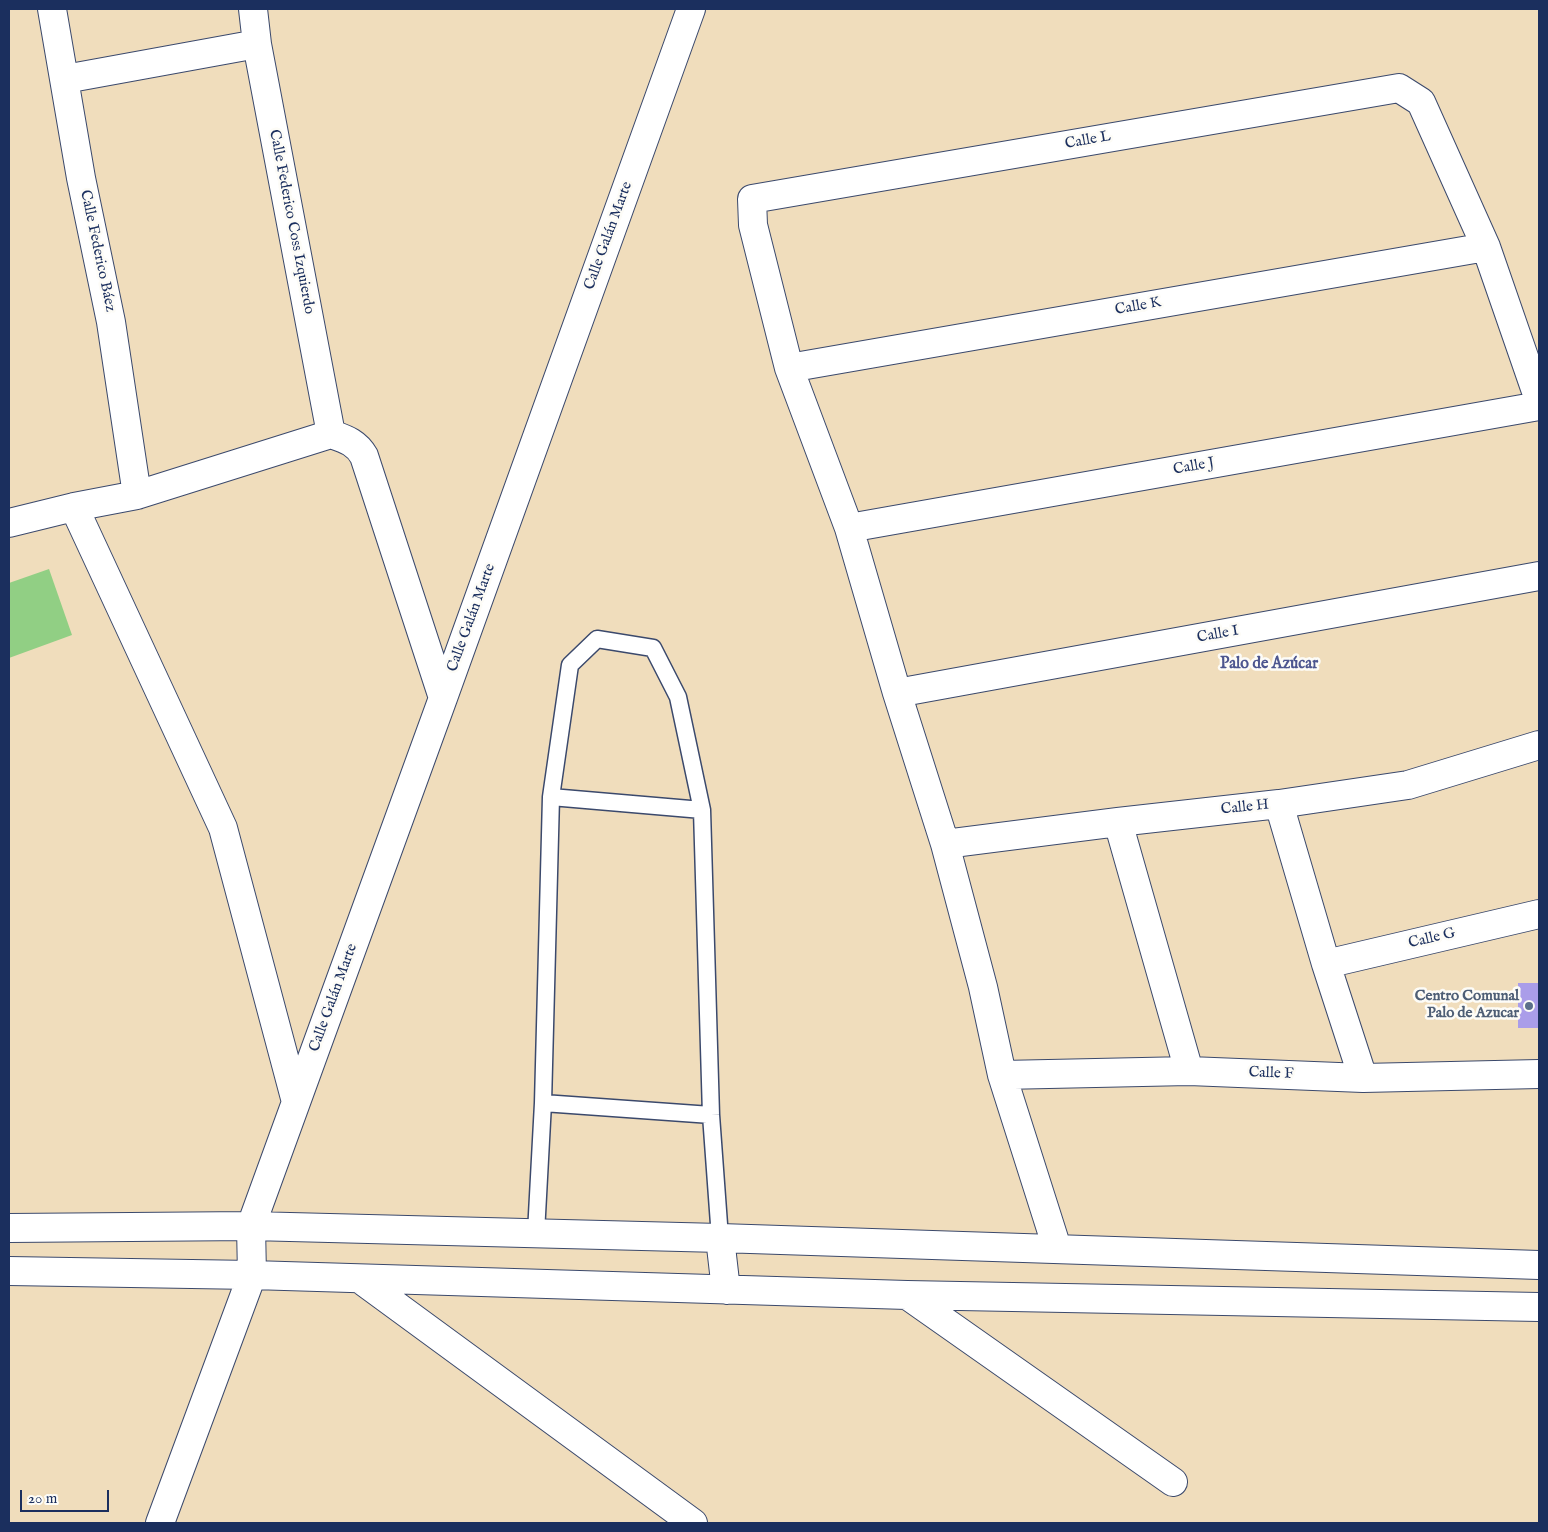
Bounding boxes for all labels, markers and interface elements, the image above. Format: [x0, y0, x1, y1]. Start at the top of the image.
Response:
street label: Calle Federico Coss Izquierdo [264, 128, 318, 316]
street label: Calle L [1064, 128, 1112, 154]
street label: Calle Galán Marte [581, 179, 637, 293]
street label: Calle Federico Báez [75, 188, 119, 314]
street label: Calle K [1114, 294, 1162, 320]
street label: Calle J [1172, 455, 1216, 479]
street label: Calle Galán Marte [444, 561, 500, 675]
street label: Calle I [1196, 622, 1240, 648]
district label: Palo de Azúcar [1220, 655, 1318, 675]
street label: Calle H [1220, 797, 1270, 819]
street label: Calle G [1407, 925, 1457, 953]
street label: Calle Galán Marte [306, 941, 362, 1055]
place label: Centro Comunal Palo de Azucar [1415, 988, 1519, 1023]
marker: Centro Comunal Palo de Azucar [1523, 1000, 1535, 1012]
street label: Calle F [1248, 1064, 1294, 1084]
scale bar [22, 1480, 111, 1512]
text: 20 m [28, 1489, 57, 1508]

